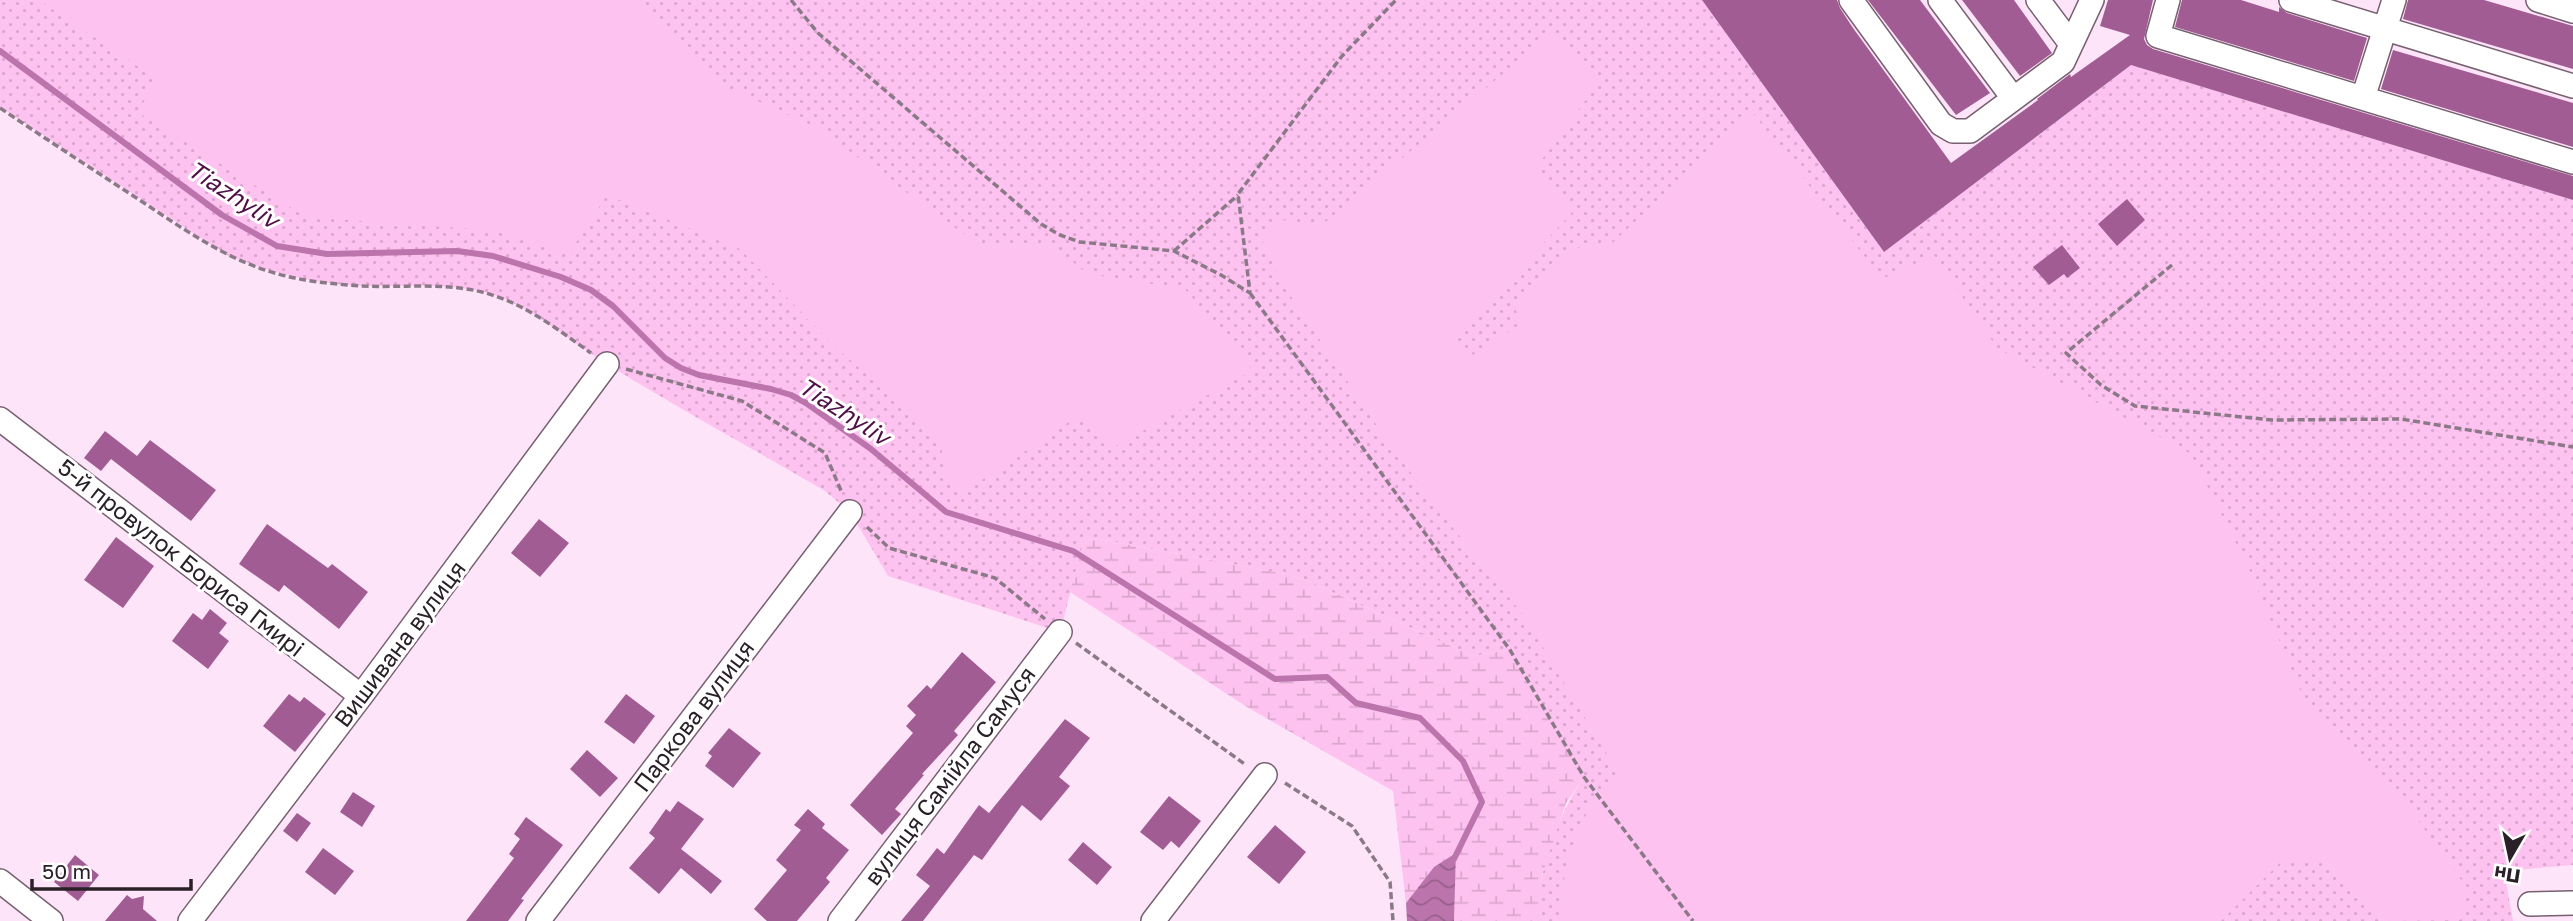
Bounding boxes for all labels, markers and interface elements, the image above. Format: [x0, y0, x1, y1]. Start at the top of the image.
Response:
water label: Tiazhyliv [182, 154, 288, 237]
water label: Tiazhyliv [793, 371, 899, 454]
street label: 5-й провулок Бориса Гмирі [53, 452, 310, 662]
street label: Вишивана вулиця [328, 555, 471, 732]
street label: Паркова вулиця [627, 634, 759, 797]
street label: вулиця Самійла Самуся [858, 660, 1041, 890]
north arrow [2475, 823, 2545, 893]
scale bar [32, 848, 191, 892]
text: 50 m [42, 858, 91, 884]
text: Пн [2493, 862, 2522, 889]

